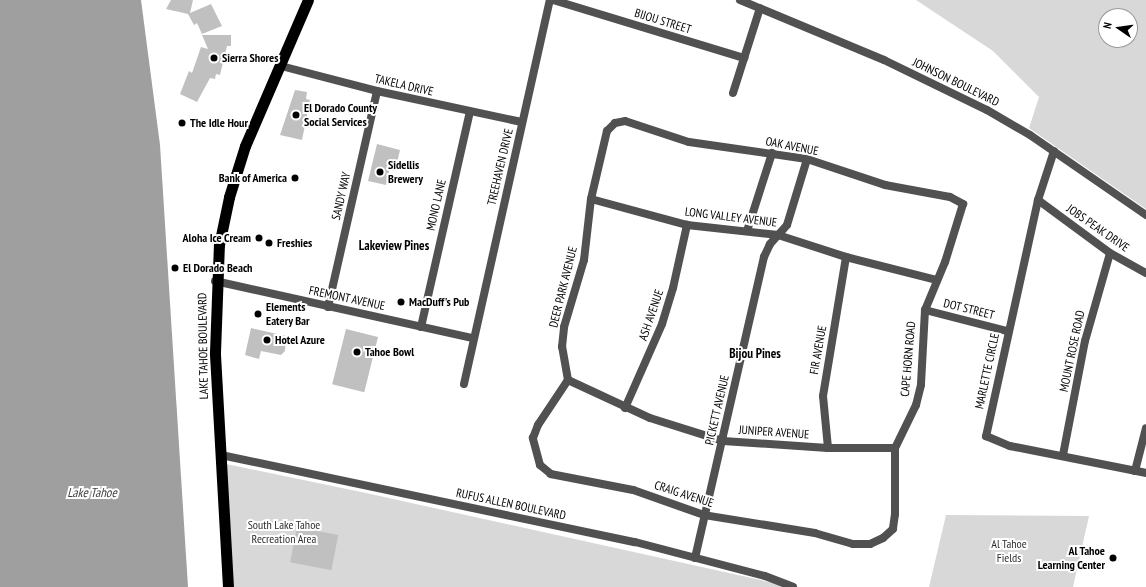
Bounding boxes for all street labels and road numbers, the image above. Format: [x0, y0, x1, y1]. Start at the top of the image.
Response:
street label: BIJOU STREET [633, 6, 693, 36]
street label: JOHNSON BOULEVARD [910, 55, 1002, 109]
street label: TAKELA DRIVE [373, 71, 435, 99]
street label: TREEHAVEN DRIVE [484, 127, 516, 207]
street label: OAK AVENUE [764, 134, 820, 158]
street label: SANDY WAY [328, 170, 354, 222]
street label: MONO LANE [423, 178, 449, 232]
street label: JOBS PEAK DRIVE [1064, 201, 1132, 255]
street label: LONG VALLEY AVENUE [684, 204, 778, 230]
street label: DEER PARK AVENUE [546, 245, 580, 329]
street label: FREMONT AVENUE [307, 283, 387, 313]
street label: ASH AVENUE [635, 287, 667, 343]
street label: LAKE TAHOE BOULEVARD [195, 292, 211, 400]
street label: DOT STREET [942, 296, 996, 322]
street label: MOUNT ROSE ROAD [1056, 309, 1088, 393]
street label: CAPE HORN ROAD [898, 321, 918, 397]
street label: FIR AVENUE [807, 324, 829, 376]
street label: MARLETTE CIRCLE [972, 332, 1002, 410]
street label: PICKETT AVENUE [702, 373, 732, 447]
street label: JUNIPER AVENUE [738, 422, 810, 442]
street label: CRAIG AVENUE [652, 478, 716, 510]
street label: RUFUS ALLEN BOULEVARD [455, 485, 567, 523]

